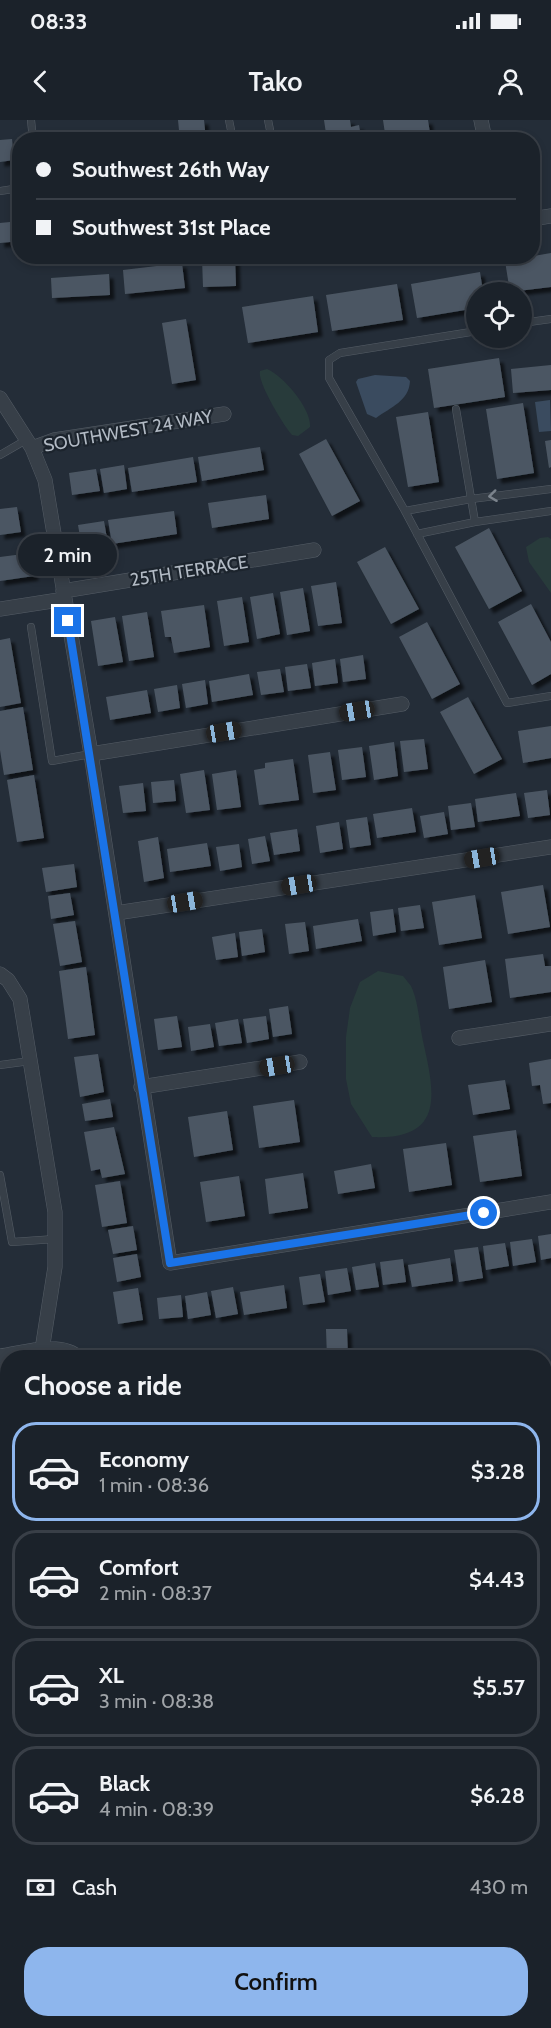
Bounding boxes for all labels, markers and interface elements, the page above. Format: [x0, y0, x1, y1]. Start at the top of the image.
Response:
text: 08:33 [30, 8, 87, 35]
icon: back [24, 65, 57, 98]
text: Tako [249, 65, 302, 98]
icon: person [494, 65, 527, 98]
text: Southwest 26th Way [72, 156, 269, 183]
text: Southwest 31st Place [72, 214, 271, 241]
map controls [466, 282, 532, 348]
button: locate [466, 282, 532, 348]
street label: SOUTHWEST 24 WAY [42, 405, 215, 457]
one-way arrow [488, 489, 498, 502]
callout: 2 min [19, 534, 118, 576]
text: 2 min [43, 543, 92, 567]
street label: 25TH TERRACE [129, 551, 249, 591]
route end [54, 607, 81, 634]
car [338, 699, 376, 723]
car [205, 720, 243, 744]
car [463, 846, 501, 870]
car [280, 873, 318, 897]
car [166, 890, 204, 914]
car [258, 1054, 296, 1078]
route start [470, 1199, 497, 1226]
text: Choose a ride [24, 1369, 182, 1402]
icon: car [27, 1445, 81, 1499]
text: Economy [99, 1446, 189, 1473]
text: $3.28 [471, 1458, 525, 1485]
text: 1 min · 08:36 [99, 1473, 209, 1497]
icon: car [27, 1553, 81, 1607]
text: Comfort [99, 1554, 178, 1581]
text: $4.43 [469, 1566, 525, 1593]
text: 2 min · 08:37 [99, 1581, 212, 1605]
icon: car [27, 1661, 81, 1715]
text: XL [99, 1662, 124, 1689]
text: $5.57 [473, 1674, 525, 1701]
text: 3 min · 08:38 [99, 1689, 214, 1713]
icon: car [27, 1769, 81, 1823]
text: Black [99, 1770, 150, 1797]
text: $6.28 [470, 1782, 525, 1809]
text: 4 min · 08:39 [99, 1797, 214, 1821]
icon: cash [24, 1871, 57, 1904]
text: Cash [72, 1874, 117, 1901]
text: 430 m [470, 1875, 528, 1899]
button: Confirm [24, 1947, 528, 2016]

